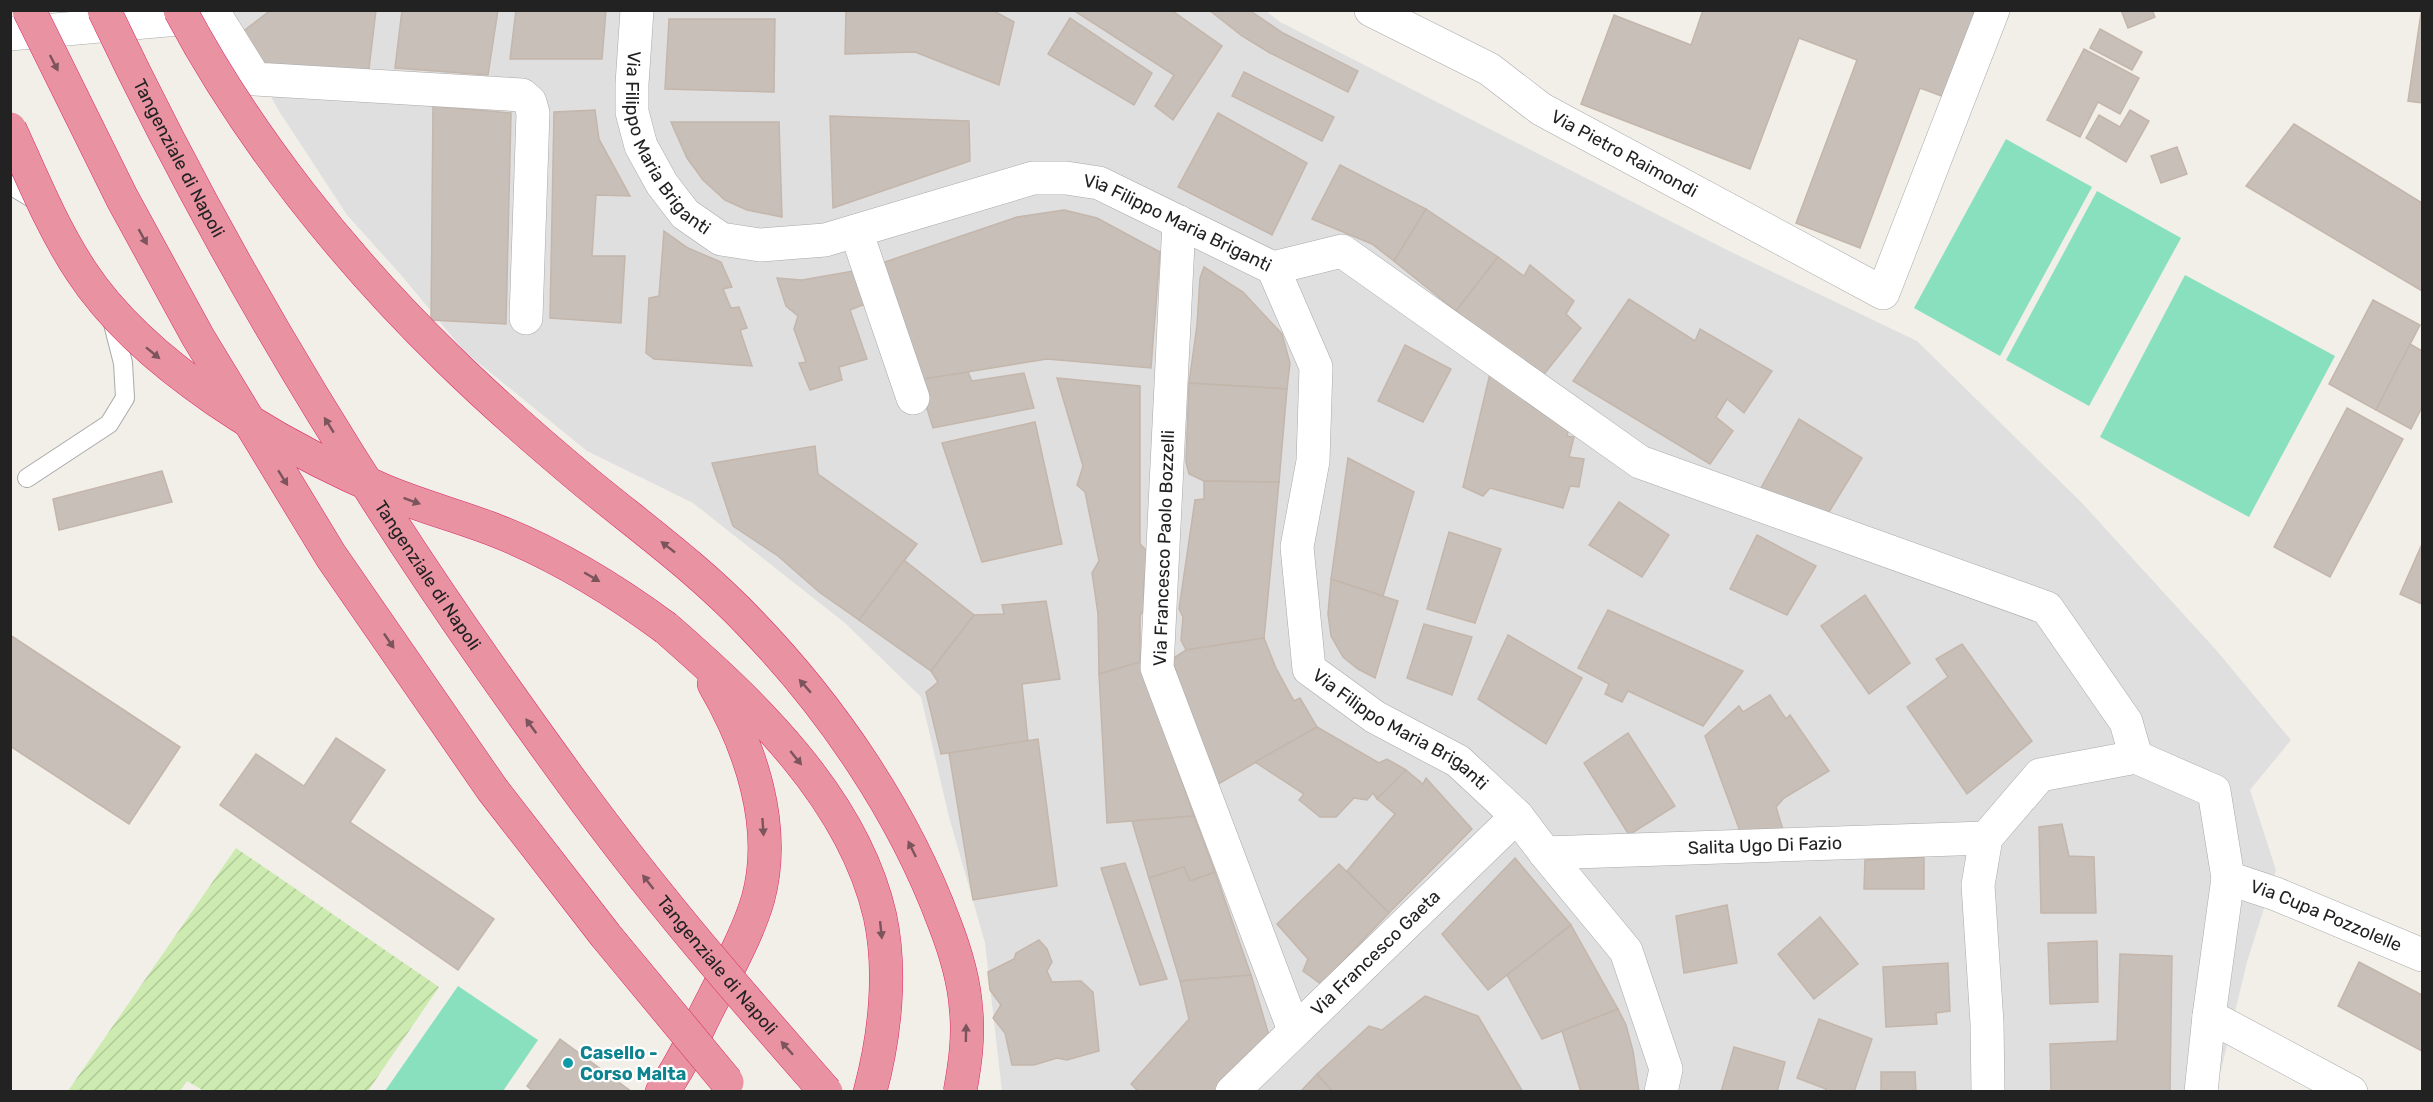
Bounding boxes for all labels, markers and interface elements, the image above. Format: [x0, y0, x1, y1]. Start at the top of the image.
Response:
street label: Via Filippo Maria Briganti [621, 50, 715, 239]
one-way arrow [49, 55, 59, 72]
street label: Tangenziale di Napoli [128, 75, 229, 241]
street label: Via Pietro Raimondi [1547, 105, 1701, 202]
street label: Via Filippo Maria Briganti [1082, 170, 1275, 277]
one-way arrow [138, 229, 148, 246]
one-way arrow [146, 346, 161, 358]
one-way arrow [323, 417, 334, 433]
street label: Via Francesco Paolo Bozzelli [1149, 429, 1179, 667]
one-way arrow [277, 470, 288, 486]
street label: Tangenziale di Napoli [370, 496, 485, 655]
one-way arrow [404, 497, 422, 507]
one-way arrow [660, 541, 676, 554]
one-way arrow [583, 572, 600, 582]
one-way arrow [383, 633, 395, 649]
street label: Via Filippo Maria Briganti [1308, 664, 1493, 795]
one-way arrow [799, 679, 812, 694]
one-way arrow [525, 719, 537, 735]
one-way arrow [789, 750, 802, 766]
one-way arrow [758, 817, 767, 836]
street label: Salita Ugo Di Fazio [1687, 832, 1842, 859]
one-way arrow [907, 840, 916, 857]
one-way arrow [642, 875, 654, 891]
street label: Via Cupa Pozzolelle [2247, 875, 2405, 956]
street label: Via Francesco Gaeta [1306, 885, 1445, 1020]
street label: Tangenziale di Napoli [652, 891, 782, 1039]
one-way arrow [877, 921, 886, 940]
one-way arrow [961, 1024, 971, 1043]
one-way arrow [781, 1041, 794, 1056]
place label: Casello - Corso Malta [580, 1042, 686, 1085]
marker: Casello - Corso Malta [561, 1056, 575, 1070]

